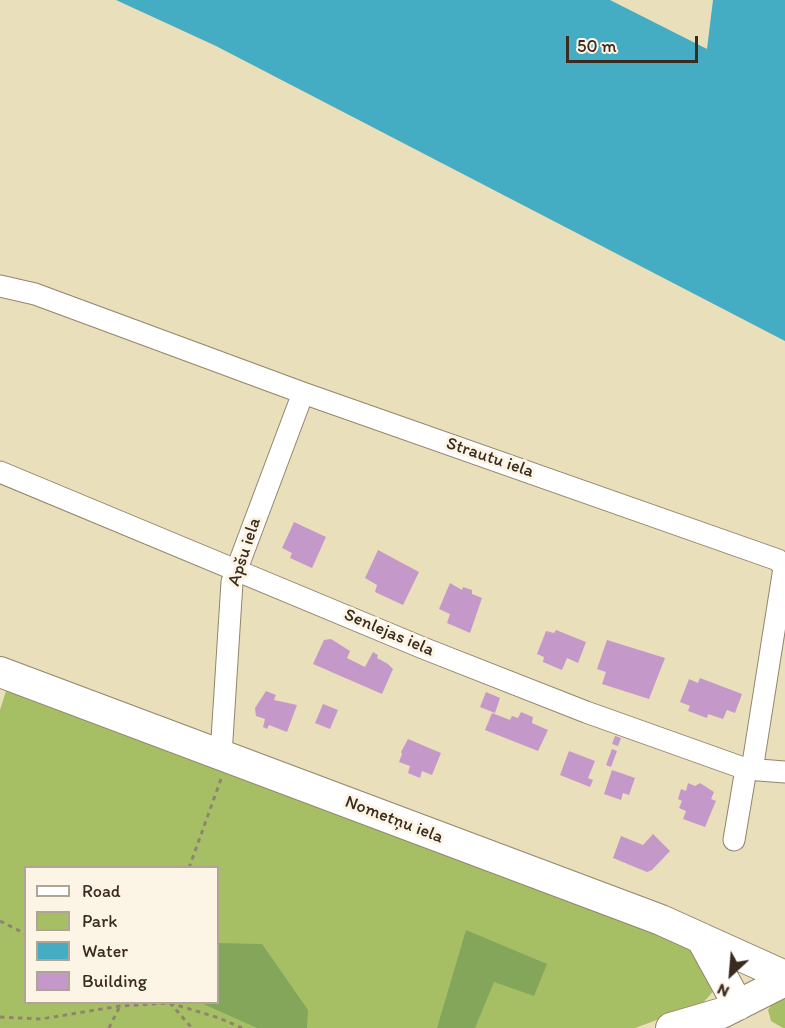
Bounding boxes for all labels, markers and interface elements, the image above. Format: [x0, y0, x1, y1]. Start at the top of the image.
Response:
scale bar [569, 24, 701, 62]
text: 50 m [577, 35, 617, 57]
street label: Strautu iela [443, 433, 537, 483]
street label: Apšu iela [224, 515, 266, 589]
street label: Senlejas iela [341, 604, 437, 662]
street label: Nometņu iela [342, 791, 446, 849]
legend [24, 866, 219, 1004]
text: Road [82, 880, 121, 902]
text: Park [82, 910, 117, 932]
text: Water [82, 940, 128, 962]
north arrow [701, 944, 761, 1004]
text: Building [82, 970, 147, 992]
text: N [714, 980, 732, 1002]

